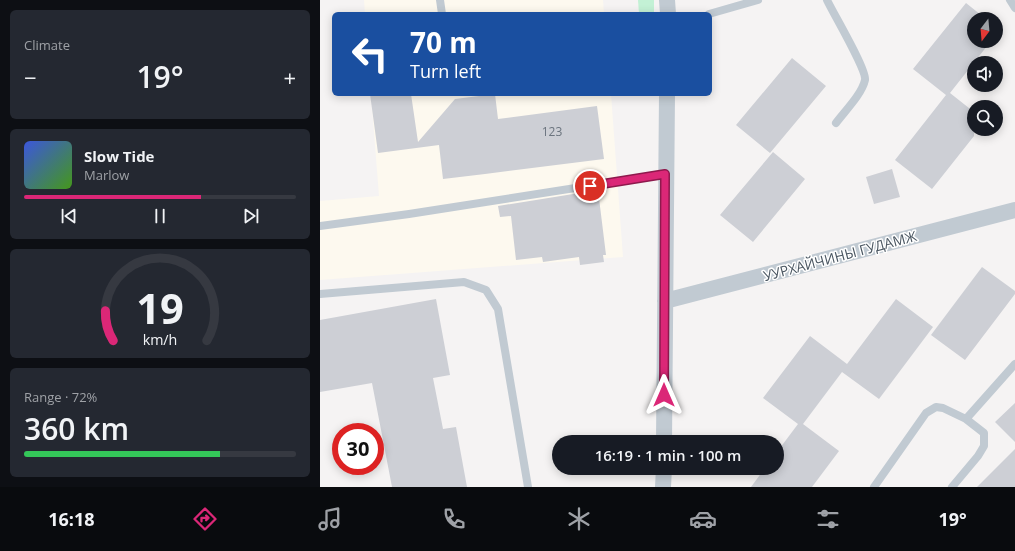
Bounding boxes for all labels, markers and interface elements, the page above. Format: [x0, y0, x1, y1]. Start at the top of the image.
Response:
north arrow [967, 12, 1003, 48]
map controls [967, 12, 1003, 136]
text: 70 m [410, 23, 477, 61]
icon: left [344, 28, 396, 80]
text: Climate [24, 36, 70, 54]
text: 19° [136, 56, 184, 97]
button: sound [967, 56, 1003, 92]
text: Turn left [410, 59, 481, 83]
text: − [24, 62, 37, 92]
text: + [283, 62, 296, 92]
button: search [967, 100, 1003, 136]
house number: 123 [542, 123, 562, 140]
text: Slow Tide [84, 146, 154, 166]
text: Marlow [84, 166, 129, 184]
pin [573, 169, 607, 203]
icon: arrive [579, 175, 601, 197]
icon: previous [58, 205, 80, 227]
icon: pause [149, 205, 171, 227]
icon: next [240, 205, 262, 227]
street label: УУРХАЙЧИНЫ ГУДАМЖ [761, 226, 919, 285]
text: 19 [136, 280, 184, 336]
text: km/h [143, 330, 177, 349]
position arrow [643, 374, 685, 416]
text: Range · 72% [24, 388, 97, 406]
text: 360 km [24, 408, 129, 449]
speed limit sign: 30 [332, 423, 384, 475]
text: 16:19 · 1 min · 100 m [595, 445, 741, 465]
icon: directions [191, 505, 219, 533]
icon: music [316, 505, 344, 533]
icon: phone [440, 505, 468, 533]
icon: climate [565, 505, 593, 533]
icon: car [689, 505, 717, 533]
icon: filters [814, 505, 842, 533]
text: 16:18 [48, 507, 95, 531]
text: 19° [938, 507, 967, 531]

